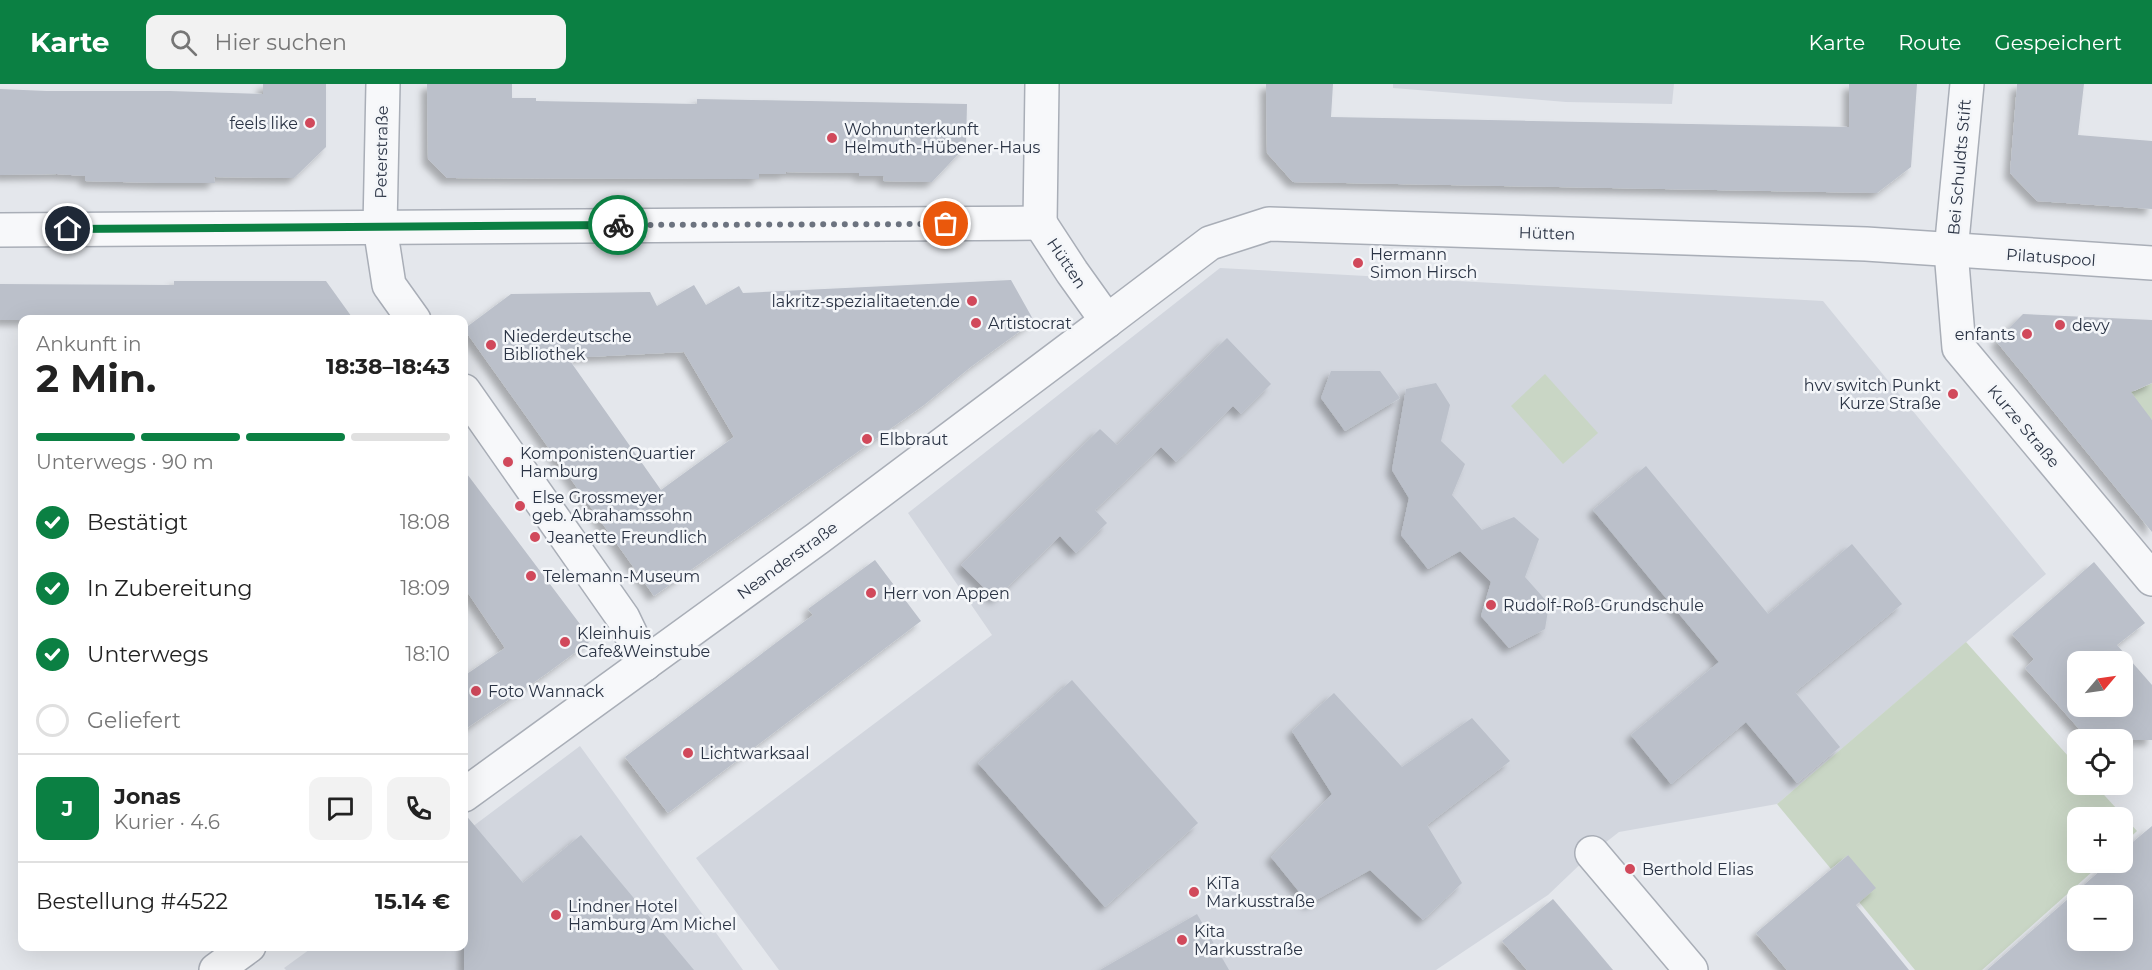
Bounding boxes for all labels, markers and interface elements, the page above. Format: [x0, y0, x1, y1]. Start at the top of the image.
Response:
search box [146, 15, 566, 69]
text: Karte [30, 25, 110, 59]
icon: search [167, 26, 200, 59]
text: Hier suchen [215, 29, 347, 56]
text: Karte [1809, 30, 1865, 55]
text: Route [1898, 30, 1961, 55]
text: Gespeichert [1994, 30, 2122, 55]
street label: Bei Schuldts Stift [1944, 98, 1975, 236]
street label: Peterstraße [371, 105, 392, 199]
place label: feels like [230, 114, 298, 133]
marker: feels like [303, 116, 317, 130]
place label: Wohnunterkunft Helmuth-Hübener-Haus [844, 120, 1040, 157]
marker: Wohnunterkunft Helmuth-Hübener-Haus [825, 131, 839, 145]
courier [588, 195, 648, 255]
pin [920, 198, 971, 249]
pin [42, 203, 93, 254]
icon: bag [929, 207, 962, 240]
icon: bike [602, 209, 635, 242]
icon: home [51, 212, 84, 245]
street label: Hütten [1518, 223, 1576, 244]
street label: Hütten [1043, 234, 1090, 292]
place label: Hermann Simon Hirsch [1370, 245, 1477, 282]
street label: Pilatuspool [2006, 245, 2096, 270]
marker: Hermann Simon Hirsch [1351, 256, 1365, 270]
place label: lakritz-spezialitaeten.de [772, 292, 960, 311]
marker: lakritz-spezialitaeten.de [965, 294, 979, 308]
place label: Artistocrat [988, 314, 1072, 333]
marker: Artistocrat [969, 316, 983, 330]
place label: devy [2072, 316, 2110, 335]
marker: devy [2053, 318, 2067, 332]
place label: enfants [1955, 325, 2015, 344]
place label: Niederdeutsche Bibliothek [503, 327, 632, 364]
marker: enfants [2020, 327, 2034, 341]
text: Ankunft in [36, 332, 142, 356]
marker: Niederdeutsche Bibliothek [484, 338, 498, 352]
text: 18:38–18:43 [326, 353, 450, 380]
text: 2 Min. [36, 354, 156, 402]
place label: hvv switch Punkt Kurze Straße [1804, 376, 1941, 413]
street label: Kurze Straße [1984, 381, 2064, 472]
marker: hvv switch Punkt Kurze Straße [1946, 387, 1960, 401]
place label: Elbbraut [879, 430, 949, 449]
marker: Elbbraut [860, 432, 874, 446]
place label: KomponistenQuartier Hamburg [520, 444, 696, 481]
text: Unterwegs · 90 m [36, 450, 214, 474]
marker: KomponistenQuartier Hamburg [501, 455, 515, 469]
place label: Else Grossmeyer geb. Abrahamssohn [532, 488, 693, 525]
marker: Else Grossmeyer geb. Abrahamssohn [513, 499, 527, 513]
icon: check [36, 506, 69, 539]
text: Bestätigt [87, 509, 188, 536]
text: 18:08 [400, 510, 450, 534]
street label: Neanderstraße [733, 518, 841, 603]
place label: Jeanette Freundlich [546, 528, 707, 547]
marker: Jeanette Freundlich [528, 530, 542, 544]
place label: Telemann-Museum [543, 567, 700, 586]
marker: Telemann-Museum [524, 569, 538, 583]
icon: check [36, 572, 69, 605]
text: In Zubereitung [87, 575, 253, 602]
text: 18:09 [400, 576, 450, 600]
place label: Herr von Appen [883, 584, 1010, 603]
marker: Herr von Appen [864, 586, 878, 600]
place label: Rudolf-Roß-Grundschule [1503, 596, 1704, 615]
marker: Rudolf-Roß-Grundschule [1484, 598, 1498, 612]
place label: Kleinhuis Cafe&Weinstube [577, 624, 710, 661]
marker: Kleinhuis Cafe&Weinstube [558, 635, 572, 649]
icon: check [36, 638, 69, 671]
text: Unterwegs [87, 641, 208, 668]
text: 18:10 [405, 642, 450, 666]
north arrow [2067, 651, 2133, 717]
map controls [2067, 651, 2133, 951]
place label: Foto Wannack [488, 682, 605, 701]
marker: Foto Wannack [469, 684, 483, 698]
text: Geliefert [87, 707, 181, 734]
button: locate [2067, 729, 2133, 795]
place label: Lichtwarksaal [700, 744, 810, 763]
marker: Lichtwarksaal [681, 746, 695, 760]
button: chat [309, 777, 372, 840]
button: phone [387, 777, 450, 840]
text: Jonas [114, 783, 181, 810]
text: J [62, 795, 73, 822]
button: + [2067, 807, 2133, 873]
text: Kurier · 4.6 [114, 810, 220, 834]
place label: Berthold Elias [1642, 860, 1754, 879]
marker: Berthold Elias [1623, 862, 1637, 876]
place label: KiTa Markusstraße [1206, 874, 1315, 911]
marker: KiTa Markusstraße [1187, 885, 1201, 899]
button: − [2067, 885, 2133, 951]
text: Bestellung #4522 [36, 888, 228, 915]
text: 15.14 € [375, 888, 450, 915]
place label: Lindner Hotel Hamburg Am Michel [568, 897, 736, 934]
marker: Lindner Hotel Hamburg Am Michel [549, 908, 563, 922]
place label: Kita Markusstraße [1194, 922, 1303, 959]
marker: Kita Markusstraße [1175, 933, 1189, 947]

